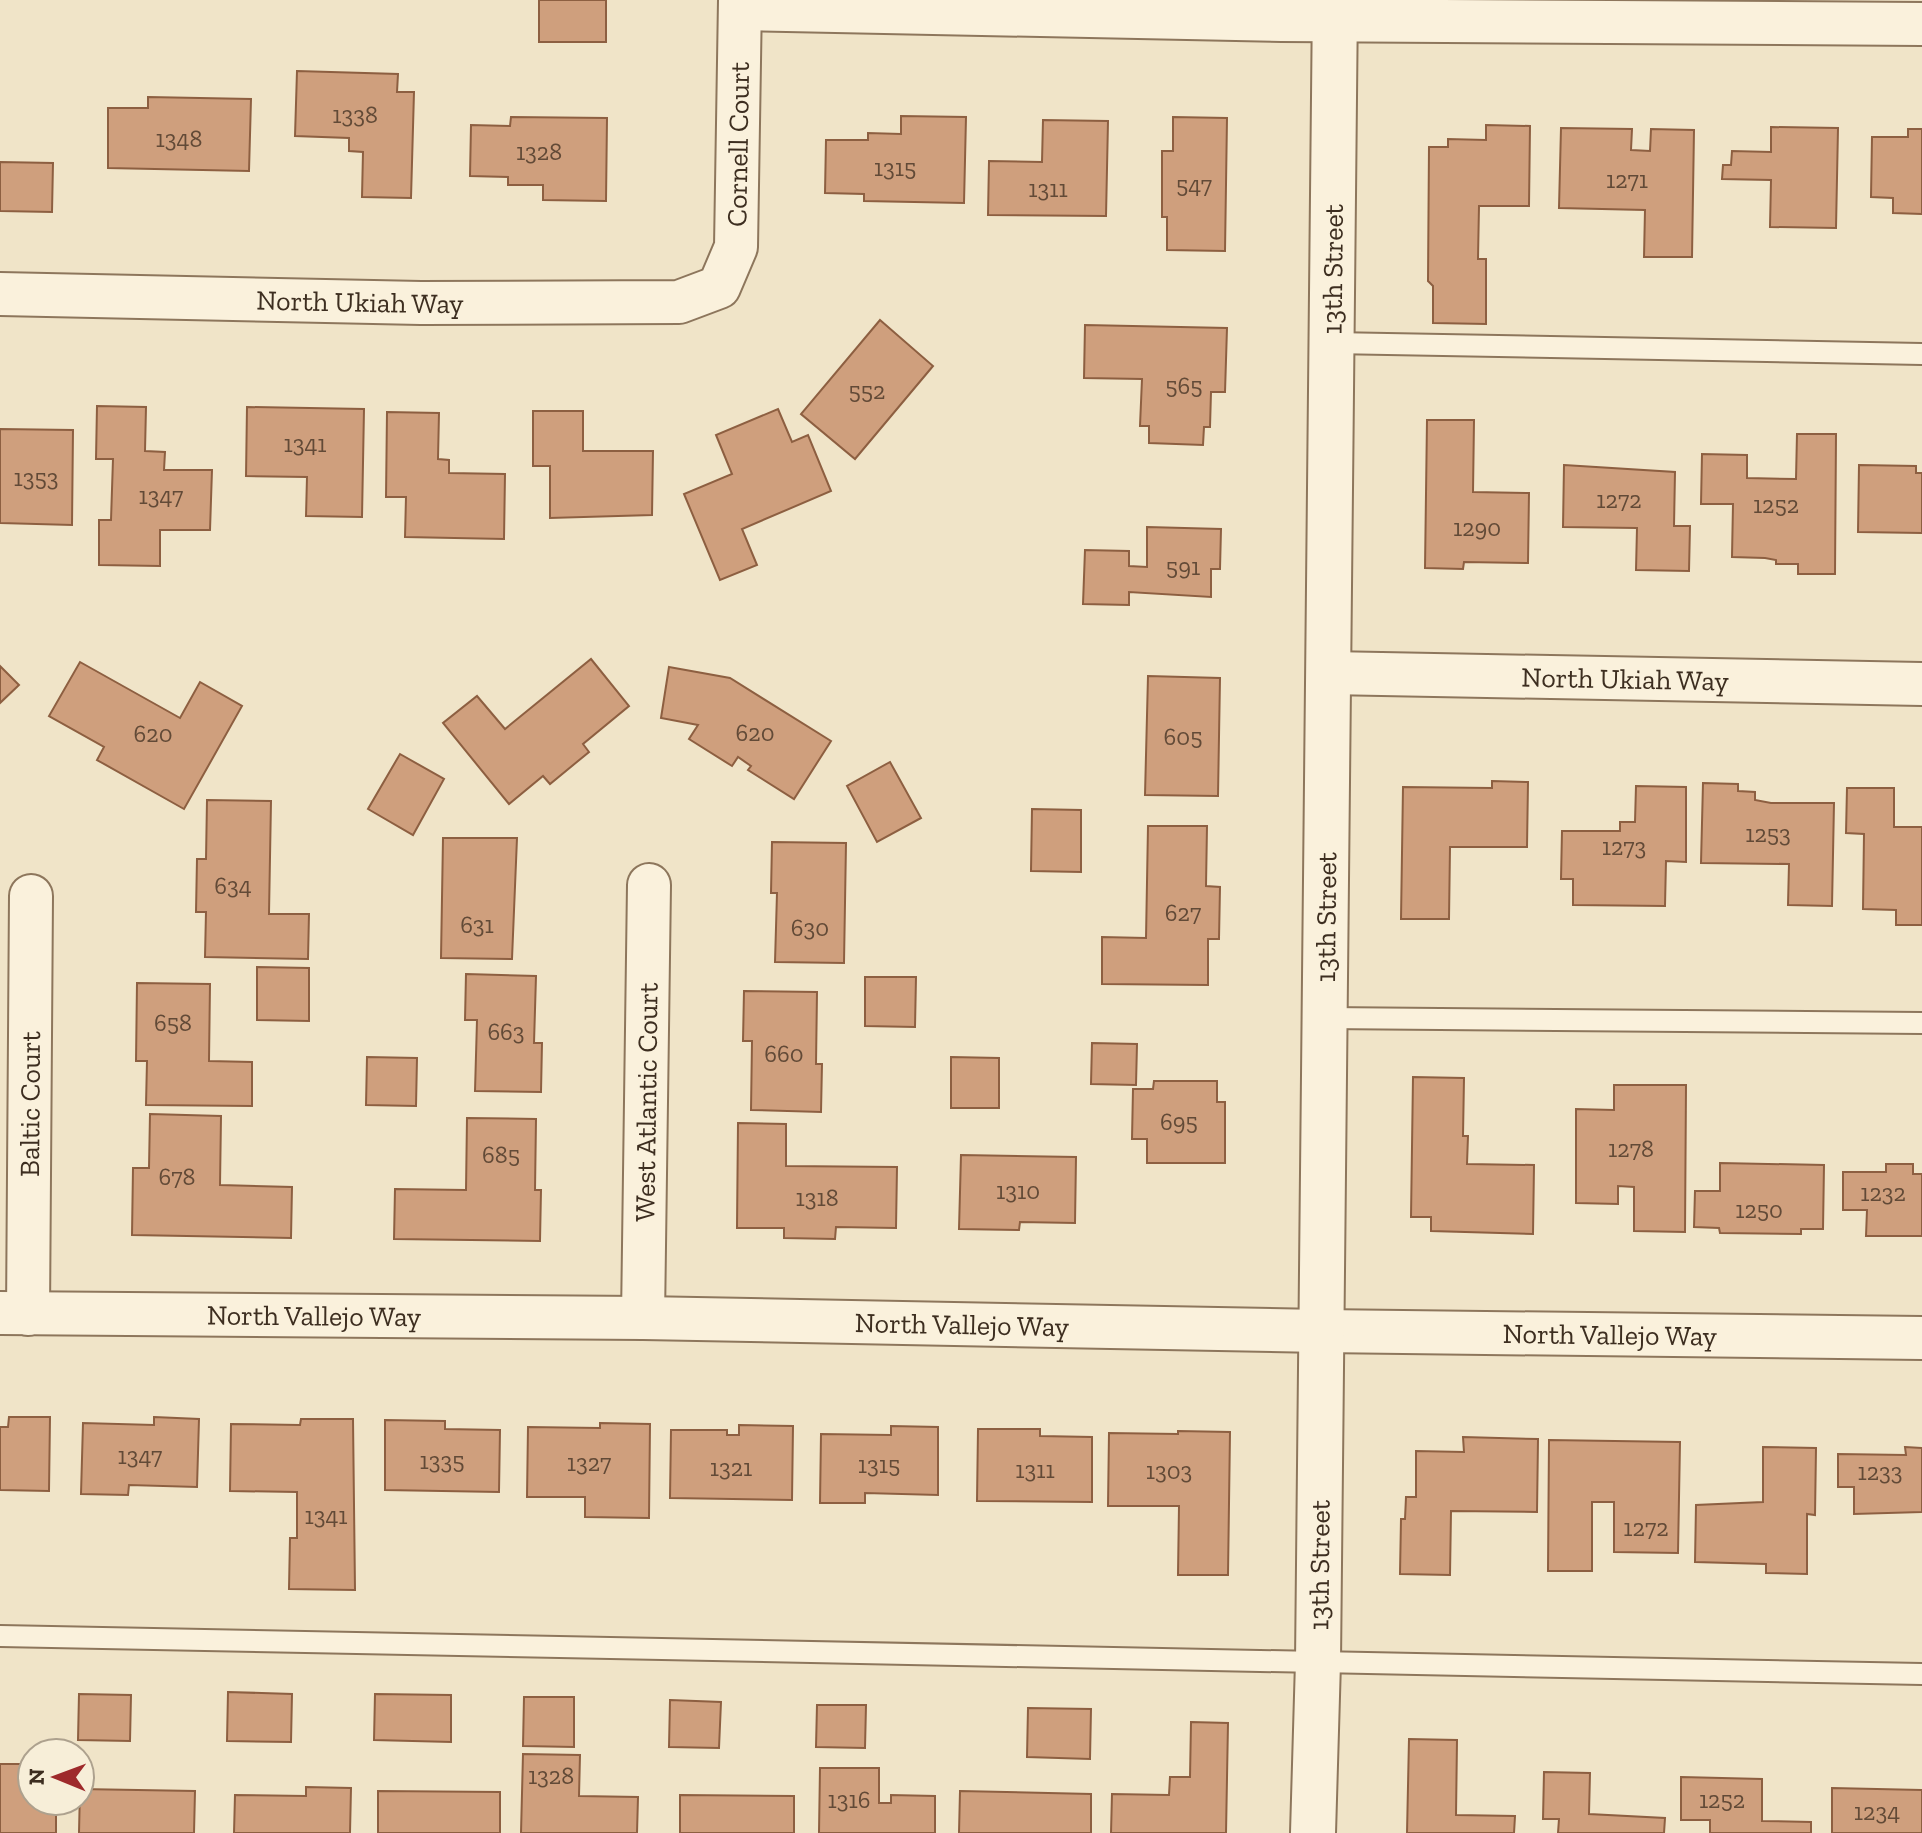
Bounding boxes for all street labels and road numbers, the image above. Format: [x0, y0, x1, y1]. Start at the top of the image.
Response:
street label: Cornell Court [720, 61, 756, 227]
street label: 13th Street [1315, 203, 1349, 335]
street label: North Ukiah Way [256, 283, 464, 320]
street label: North Ukiah Way [1521, 660, 1730, 697]
street label: 13th Street [1308, 851, 1343, 983]
street label: West Atlantic Court [628, 982, 664, 1222]
street label: Baltic Court [12, 1030, 47, 1177]
street label: North Vallejo Way [207, 1298, 422, 1333]
street label: North Vallejo Way [854, 1306, 1070, 1343]
street label: North Vallejo Way [1502, 1317, 1718, 1352]
street label: 13th Street [1302, 1499, 1336, 1630]

